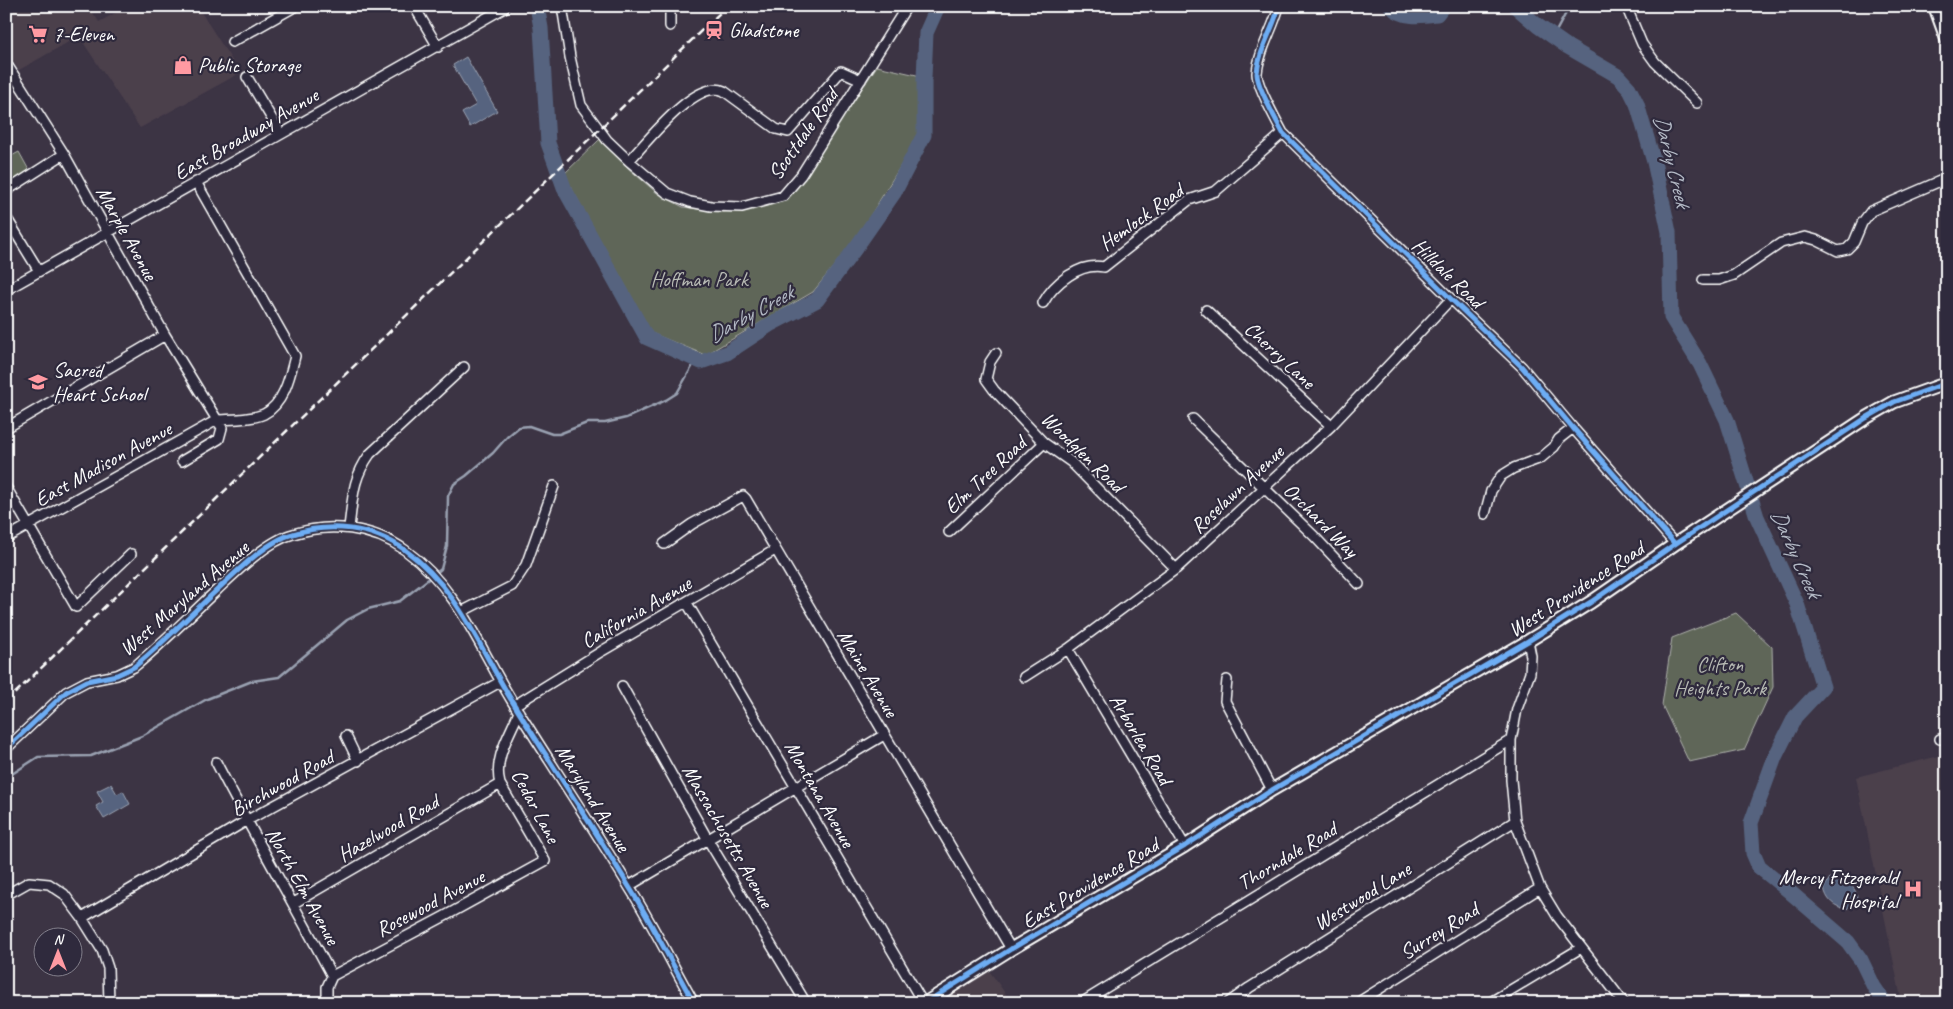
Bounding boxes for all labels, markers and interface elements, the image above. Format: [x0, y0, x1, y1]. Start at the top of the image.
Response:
place label: Gladstone [729, 17, 799, 43]
station icon: Gladstone [703, 19, 725, 41]
place label: 7-Eleven [53, 21, 116, 47]
supermarket icon: 7-Eleven [27, 23, 49, 45]
place label: Public Storage [198, 52, 301, 78]
shop icon: Public Storage [172, 54, 194, 76]
street label: East Broadway Avenue [169, 81, 325, 186]
street label: Scottdale Road [762, 81, 846, 185]
water label: Darby Creek [1647, 112, 1698, 214]
street label: Hemlock Road [1094, 176, 1191, 256]
street label: Marple Avenue [91, 181, 164, 286]
street label: Hilldale Road [1406, 232, 1492, 316]
park label: Hoffman Park [650, 266, 750, 292]
water label: Darby Creek [703, 277, 802, 349]
street label: Cherry Lane [1239, 316, 1322, 395]
place label: Sacred Heart School [53, 357, 149, 407]
school or university icon: Sacred Heart School [27, 371, 49, 393]
street label: Woodglen Road [1036, 406, 1133, 501]
street label: East Madison Avenue [30, 415, 178, 512]
street label: Elm Tree Road [939, 428, 1034, 520]
street label: Roselawn Avenue [1185, 438, 1290, 539]
street label: Orchard Way [1278, 477, 1365, 564]
water label: Darby Creek [1764, 505, 1830, 605]
street label: West Providence Road [1503, 533, 1652, 643]
street label: West Maryland Avenue [114, 534, 255, 661]
street label: California Avenue [576, 569, 697, 654]
street label: Maine Avenue [832, 624, 905, 723]
park label: Clifton Heights Park [1674, 651, 1767, 701]
street label: Arborlea Road [1104, 689, 1180, 792]
street label: Montana Avenue [779, 736, 862, 853]
street label: Maryland Avenue [550, 739, 637, 858]
street label: Birchwood Road [226, 743, 340, 822]
street label: Massachusetts Avenue [677, 760, 780, 913]
street label: Cedar Lane [506, 765, 567, 849]
street label: Hazelwood Road [333, 787, 446, 867]
street label: Thorndale Road [1233, 815, 1344, 896]
street label: North Elm Avenue [260, 823, 346, 950]
street label: East Providence Road [1017, 830, 1166, 934]
street label: Westwood Lane [1309, 855, 1416, 936]
street label: Rosewood Avenue [371, 862, 491, 943]
place label: Mercy Fitzgerald Hospital [1779, 864, 1901, 914]
hospital icon: Mercy Fitzgerald Hospital [1902, 878, 1924, 900]
street label: Surrey Road [1395, 895, 1486, 965]
north arrow [32, 926, 82, 976]
text: N [54, 931, 65, 948]

